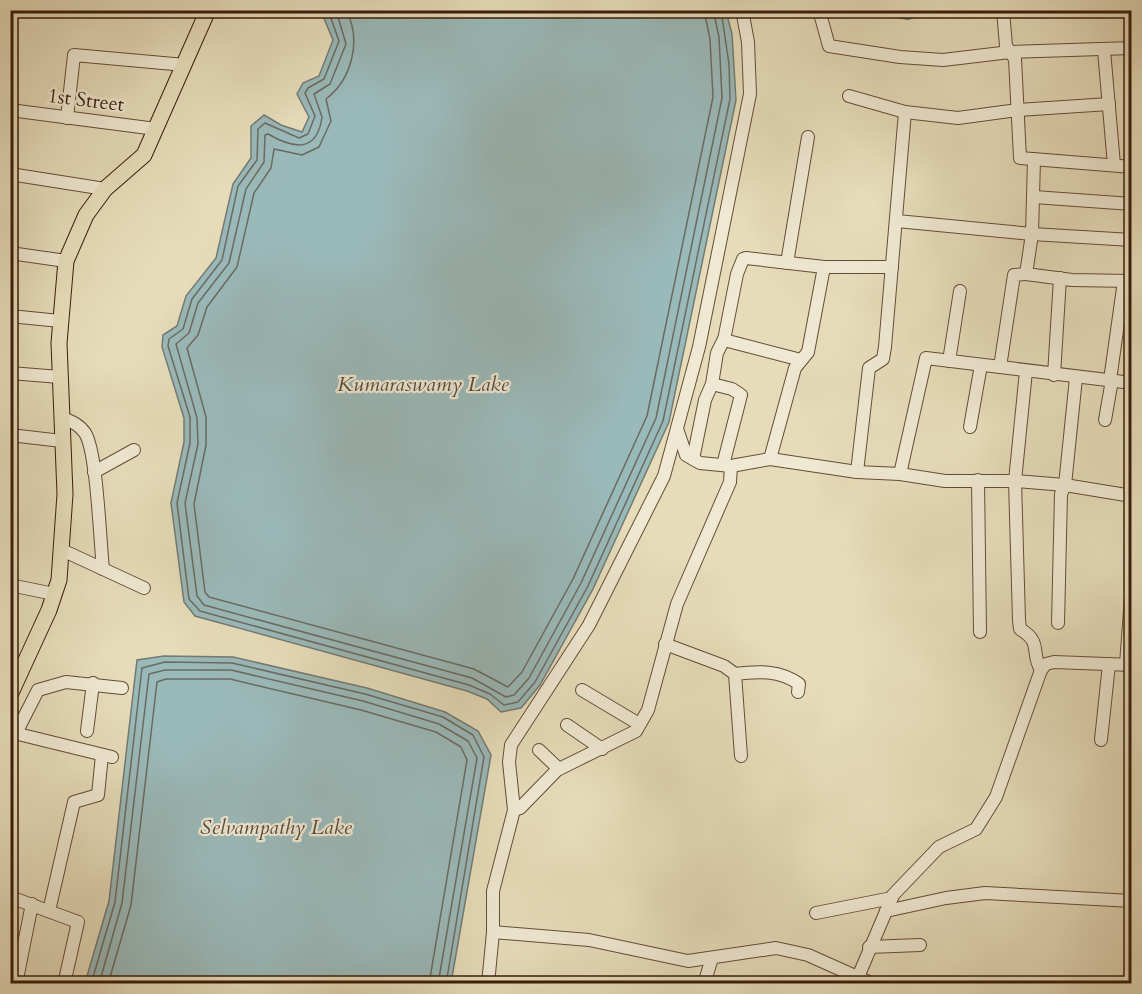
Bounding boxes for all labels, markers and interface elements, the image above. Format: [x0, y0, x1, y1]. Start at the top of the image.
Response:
street label: 1st Street [46, 82, 126, 118]
water label: Kumaraswamy Lake [337, 370, 510, 399]
water label: Selvampathy Lake [200, 813, 353, 842]

